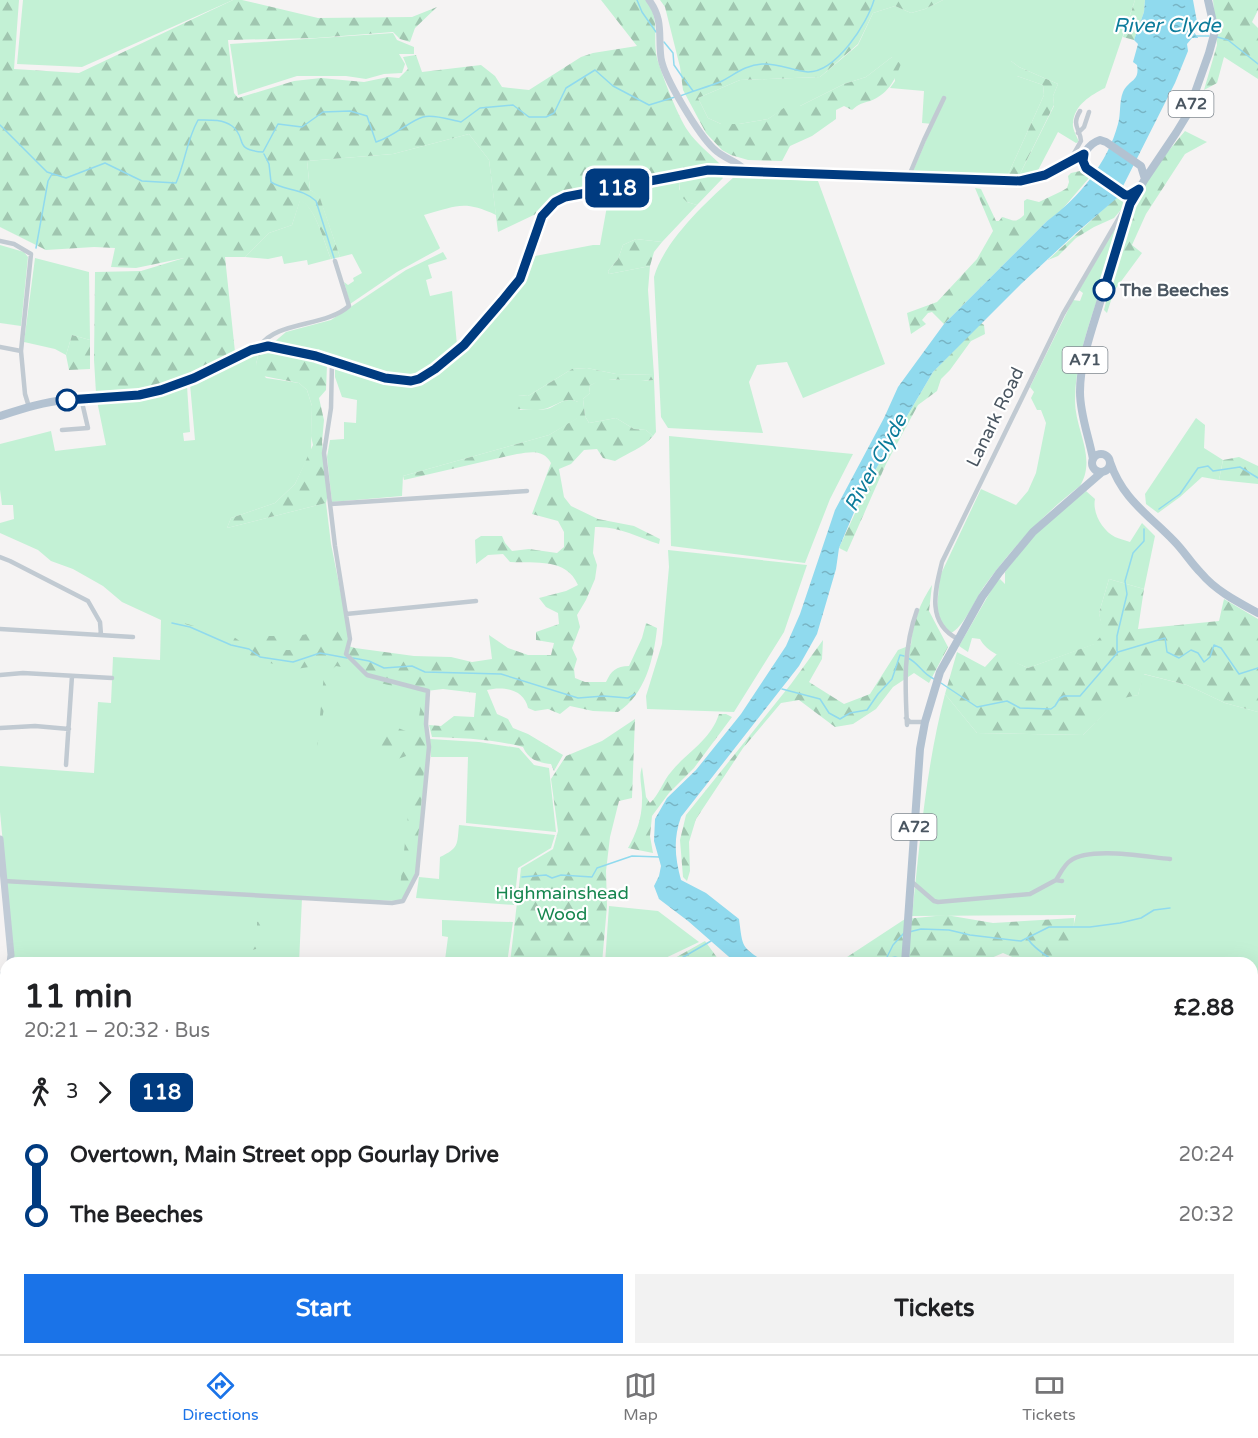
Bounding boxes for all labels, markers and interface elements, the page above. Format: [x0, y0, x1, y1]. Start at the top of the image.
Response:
water label: River Clyde [1113, 14, 1222, 38]
road number: A72 [1168, 91, 1214, 117]
line badge: 118 [582, 168, 652, 207]
text: 118 [597, 176, 637, 201]
marker: The Beeches [1093, 279, 1115, 301]
place label: The Beeches [1119, 279, 1229, 301]
road number: A71 [1062, 347, 1108, 373]
street label: Lanark Road [961, 364, 1029, 470]
unlabelled marker [56, 389, 78, 411]
water label: River Clyde [839, 409, 913, 516]
road number: A72 [892, 814, 936, 840]
park label: Highmainshead Wood [495, 882, 629, 925]
text: 11 min [24, 977, 133, 1016]
text: £2.88 [1174, 995, 1234, 1021]
text: 20:21 – 20:32 · Bus [24, 1019, 210, 1043]
icon: walk [24, 1076, 57, 1109]
icon: forward [88, 1076, 121, 1109]
text: 3 [66, 1080, 79, 1104]
text: 118 [142, 1080, 181, 1105]
text: Overtown, Main Street opp Gourlay Drive [70, 1142, 499, 1168]
text: 20:24 [1179, 1143, 1234, 1167]
text: The Beeches [70, 1202, 203, 1228]
text: 20:32 [1179, 1203, 1234, 1227]
button: Start [24, 1274, 623, 1343]
button: Tickets [635, 1274, 1234, 1343]
tab: Directions [182, 1369, 259, 1425]
tab: Map [623, 1369, 658, 1425]
tab: Tickets [1022, 1369, 1076, 1425]

